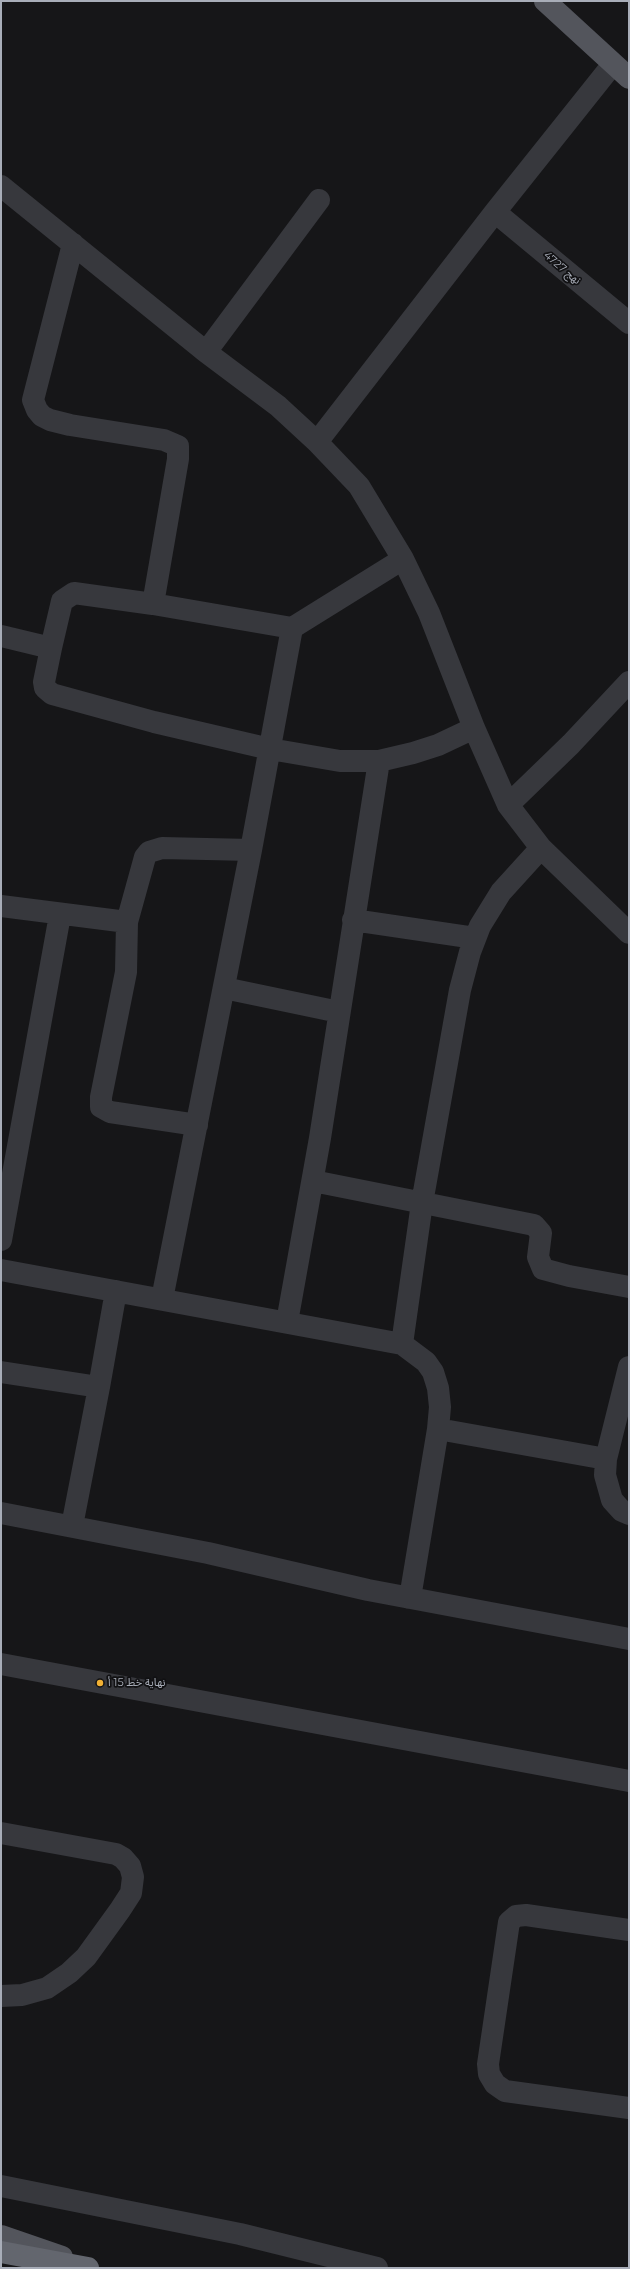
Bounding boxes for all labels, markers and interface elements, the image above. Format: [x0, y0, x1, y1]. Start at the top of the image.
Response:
street label: نهج 4727 [541, 249, 583, 287]
place label: نهاية خط 15 أ [108, 1676, 165, 1690]
marker: نهاية خط 15 أ [95, 1678, 105, 1688]

